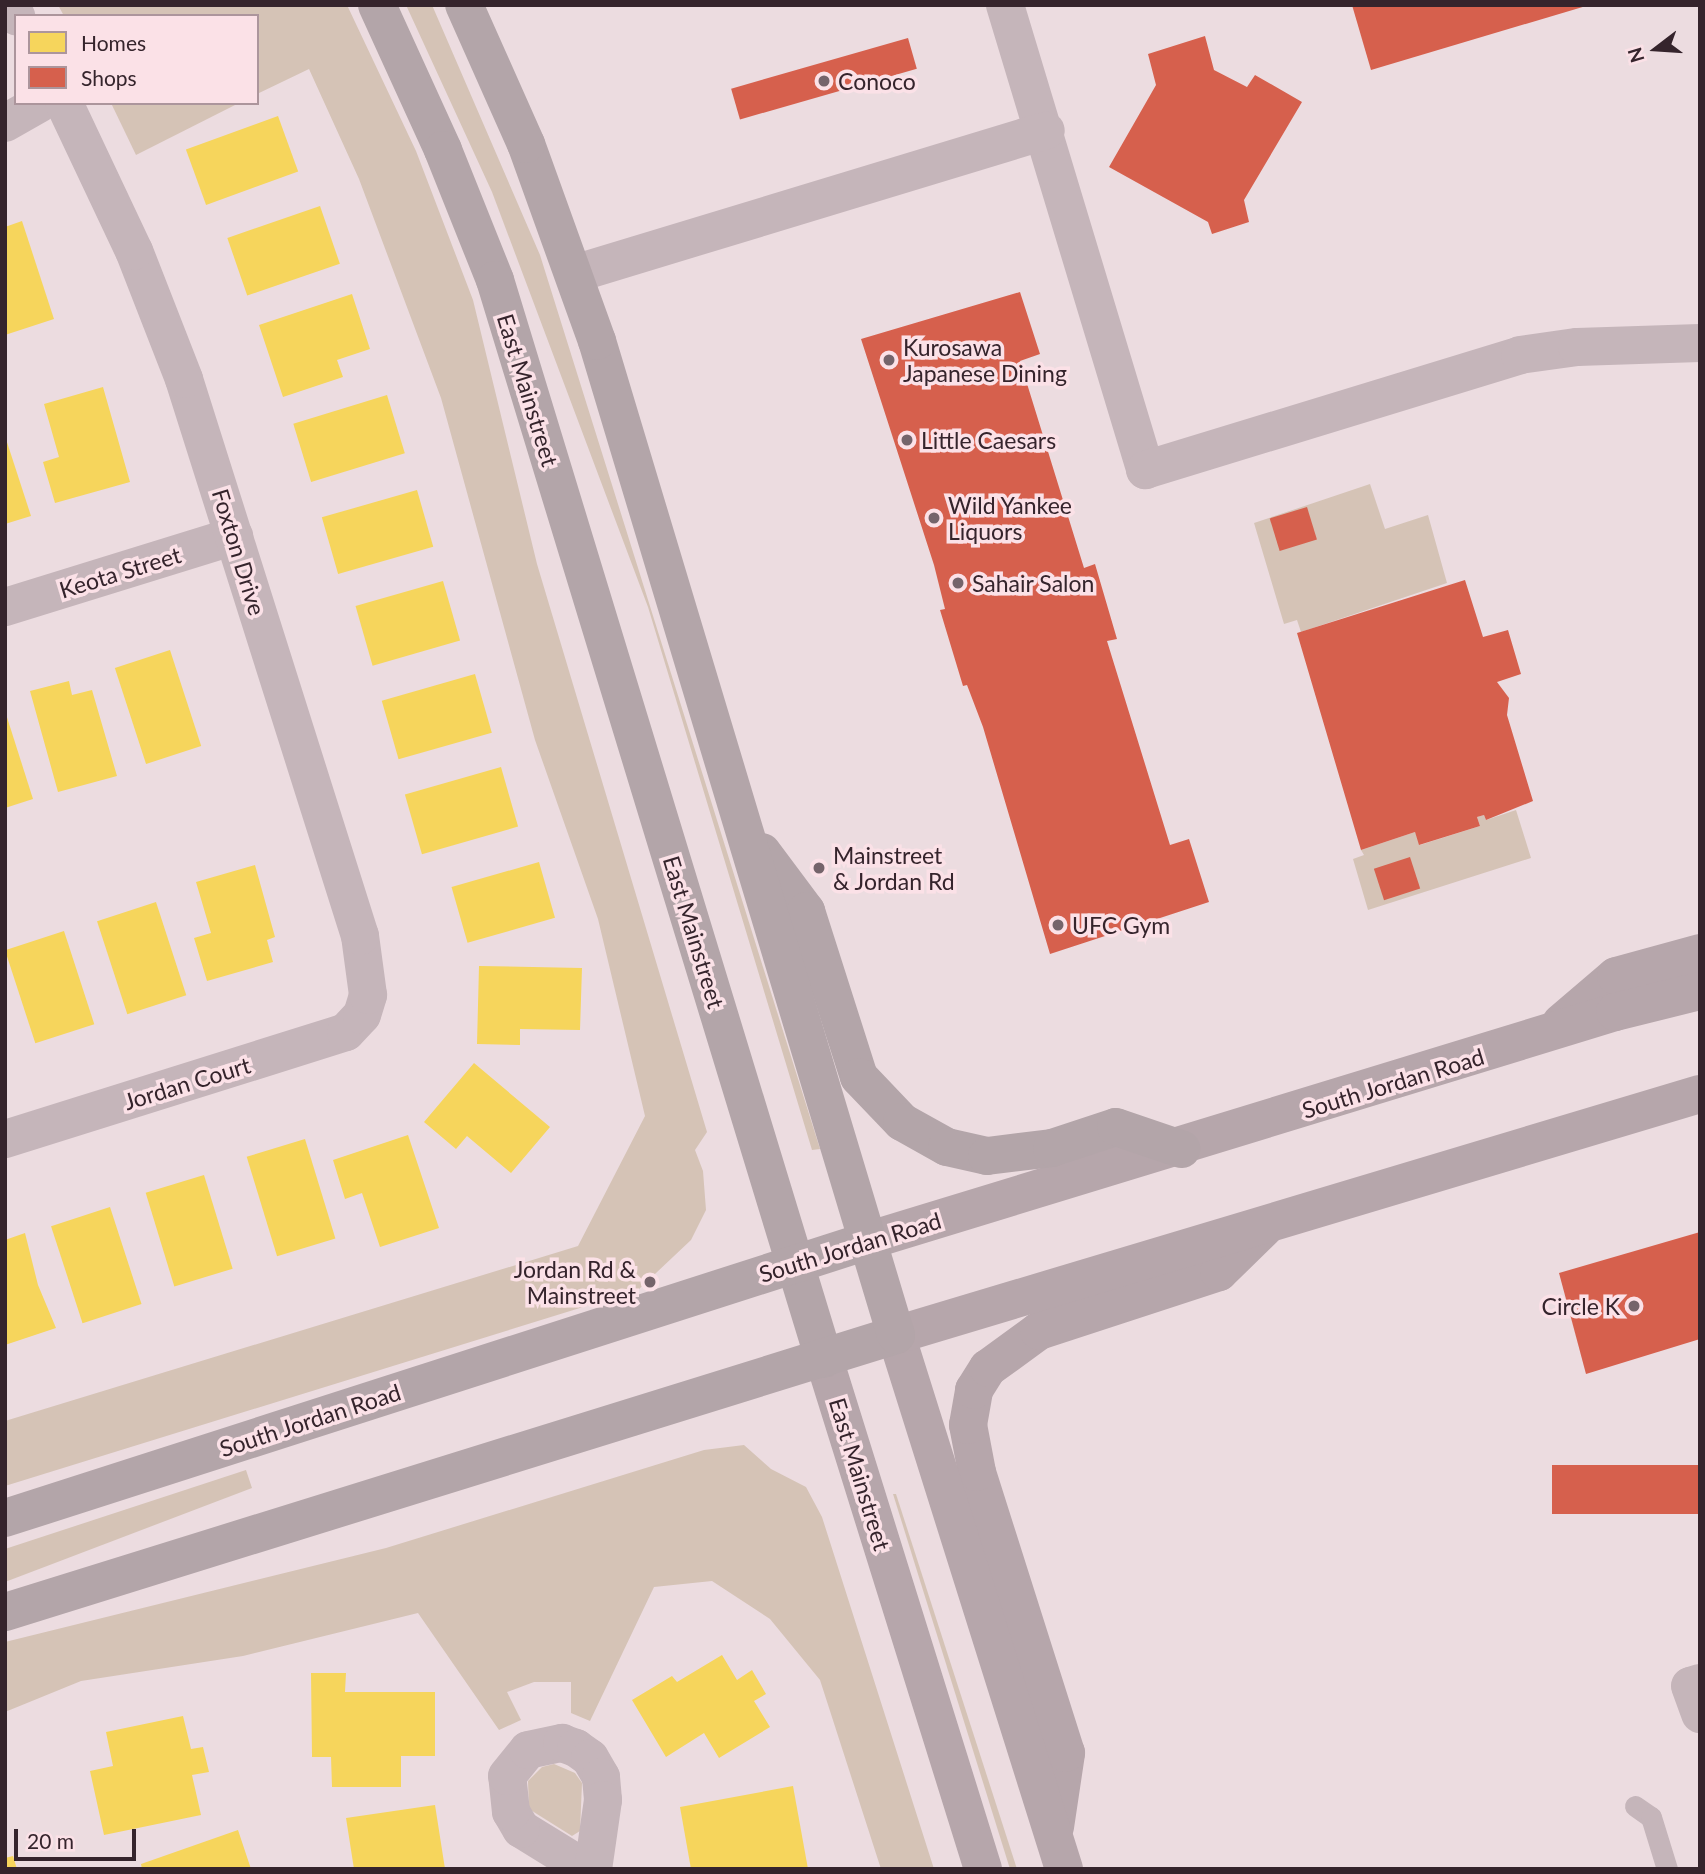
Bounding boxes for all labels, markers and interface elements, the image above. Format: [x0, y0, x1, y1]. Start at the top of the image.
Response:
legend [14, 14, 259, 105]
north arrow [1621, 14, 1691, 84]
text: Homes [81, 30, 146, 55]
text: N [1622, 45, 1649, 66]
text: Shops [81, 65, 137, 90]
place label: Conoco [838, 67, 916, 95]
marker: Conoco [816, 73, 832, 89]
street label: East Mainstreet [492, 310, 564, 470]
place label: Kurosawa Japanese Dining [903, 333, 1067, 387]
marker: Kurosawa Japanese Dining [881, 352, 897, 368]
place label: Little Caesars [921, 426, 1056, 454]
marker: Little Caesars [899, 432, 915, 448]
street label: Foxton Drive [207, 485, 271, 619]
place label: Wild Yankee Liquors [948, 491, 1073, 545]
marker: Wild Yankee Liquors [926, 510, 942, 526]
street label: Keota Street [56, 540, 184, 604]
place label: Sahair Salon [972, 569, 1095, 597]
marker: Sahair Salon [950, 575, 966, 591]
place label: Mainstreet & Jordan Rd [833, 841, 955, 895]
street label: East Mainstreet [658, 852, 730, 1012]
marker: Mainstreet & Jordan Rd [811, 860, 827, 876]
place label: UFC Gym [1072, 911, 1170, 939]
marker: UFC Gym [1050, 917, 1066, 933]
street label: South Jordan Road [1298, 1042, 1488, 1124]
street label: Jordan Court [120, 1051, 254, 1115]
street label: South Jordan Road [755, 1206, 945, 1288]
place label: Jordan Rd & Mainstreet [514, 1255, 636, 1309]
marker: Jordan Rd & Mainstreet [642, 1274, 658, 1290]
place label: Circle K [1542, 1292, 1620, 1320]
marker: Circle K [1626, 1298, 1642, 1314]
street label: South Jordan Road [216, 1378, 404, 1462]
street label: East Mainstreet [824, 1394, 896, 1554]
scale bar [18, 1814, 140, 1858]
text: 20 m [27, 1828, 74, 1853]

